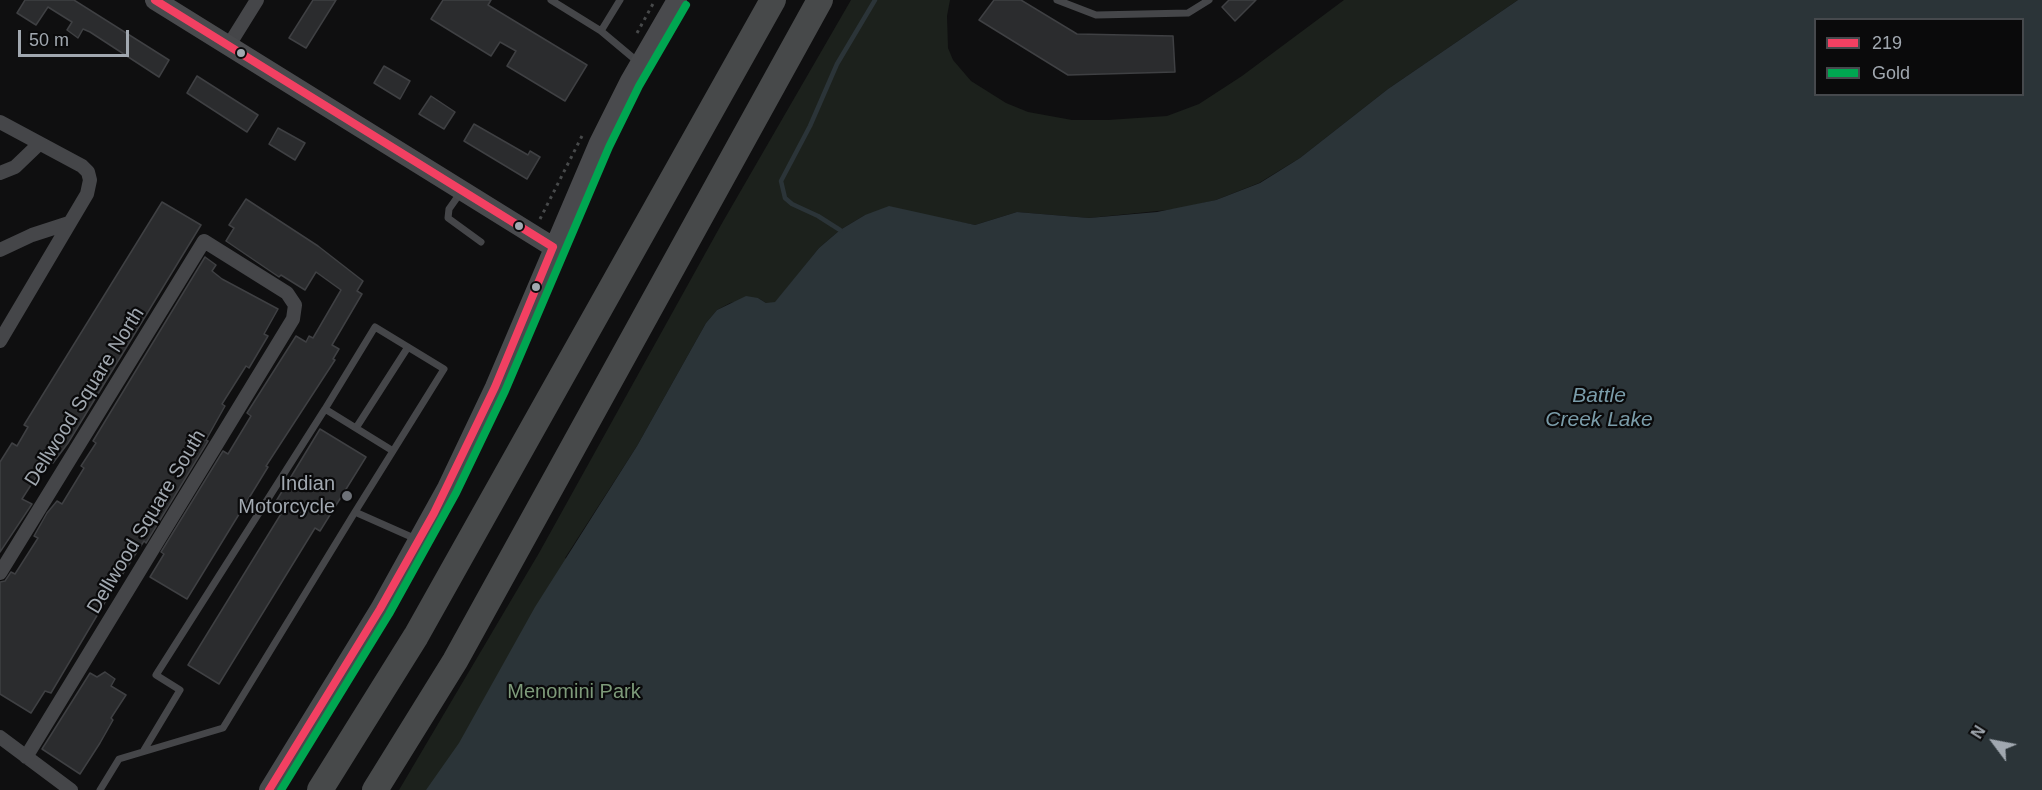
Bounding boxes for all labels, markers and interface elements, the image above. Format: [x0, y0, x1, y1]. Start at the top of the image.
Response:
scale bar [21, 18, 132, 56]
legend [1814, 18, 2024, 96]
text: 50 m [29, 30, 69, 50]
text: 219 [1872, 33, 1902, 53]
unlabelled marker [235, 47, 247, 59]
text: Gold [1872, 63, 1910, 83]
unlabelled marker [513, 220, 525, 232]
unlabelled marker [530, 281, 542, 293]
street label: Dellwood Square North [20, 303, 150, 491]
water label: Battle Creek Lake [1545, 383, 1653, 433]
street label: Dellwood Square South [83, 426, 211, 618]
place label: Indian Motorcycle [238, 472, 335, 519]
marker: Indian Motorcycle [340, 489, 354, 503]
park label: Menomini Park [507, 680, 641, 704]
north arrow [1964, 712, 2024, 772]
text: N [1968, 723, 1989, 742]

